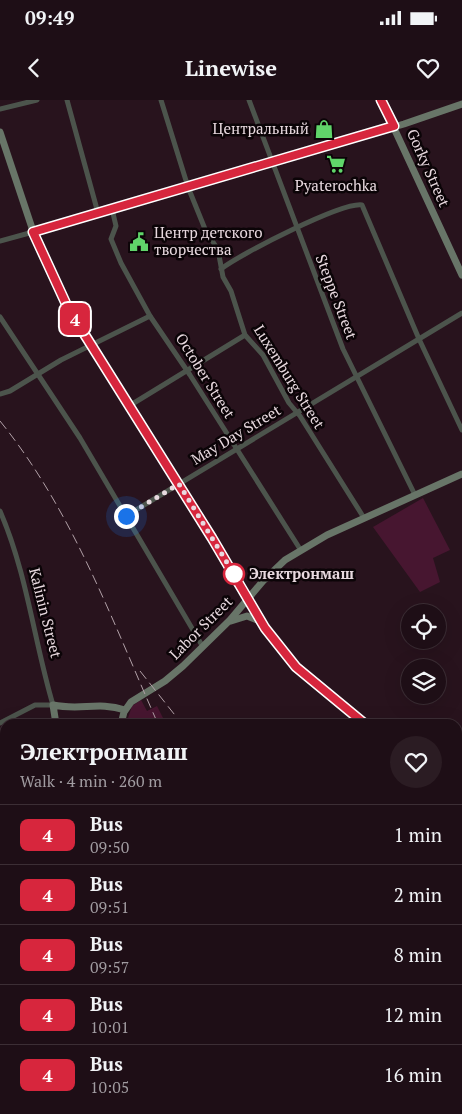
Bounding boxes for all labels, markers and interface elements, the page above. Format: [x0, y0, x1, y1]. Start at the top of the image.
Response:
text: 09:49 [25, 5, 74, 30]
text: Linewise [185, 53, 277, 82]
icon: back [20, 54, 48, 82]
icon: heart [414, 54, 442, 82]
place label: Центральный [212, 118, 309, 138]
shop icon: Центральный [313, 118, 335, 140]
street label: Gorky Street [403, 125, 455, 210]
supermarket icon: Pyaterochka [325, 153, 347, 175]
place label: Pyaterochka [295, 175, 378, 195]
place label: Центр детского творчества [154, 222, 263, 259]
public building icon: Центр детского творчества [128, 231, 150, 253]
street label: Steppe Street [312, 251, 362, 342]
line badge: 4 [59, 303, 91, 335]
text: 4 [70, 307, 80, 331]
street label: Luxemburg Street [250, 321, 330, 433]
street label: October Street [172, 329, 240, 422]
street label: May Day Street [187, 399, 284, 469]
your location [114, 504, 139, 529]
marker: Электронмаш [223, 563, 245, 585]
place label: Электронмаш [249, 563, 354, 583]
street label: Kalinin Street [25, 566, 67, 660]
street label: Labor Street [164, 591, 237, 663]
map controls [401, 604, 446, 704]
button: locate [401, 604, 446, 649]
button: layers [401, 659, 446, 704]
text: Электронмаш [20, 735, 188, 767]
button: heart [390, 736, 442, 788]
text: Walk · 4 min · 260 m [20, 770, 162, 792]
text: Bus [90, 811, 123, 836]
text: 1 min [394, 822, 442, 847]
text: 4 [42, 823, 53, 847]
text: 09:50 [90, 836, 129, 858]
text: Bus [90, 871, 123, 896]
text: 2 min [394, 882, 442, 907]
text: 4 [42, 883, 53, 907]
text: 09:51 [90, 896, 129, 918]
text: Bus [90, 931, 123, 956]
text: 8 min [394, 942, 442, 967]
text: 4 [42, 943, 53, 967]
text: 09:57 [90, 956, 129, 978]
text: Bus [90, 991, 123, 1016]
text: 12 min [384, 1002, 442, 1027]
text: 4 [42, 1003, 53, 1027]
text: 10:01 [90, 1016, 129, 1038]
text: Bus [90, 1051, 123, 1076]
text: 16 min [384, 1062, 442, 1087]
text: 4 [42, 1063, 53, 1087]
text: 10:05 [90, 1076, 129, 1098]

